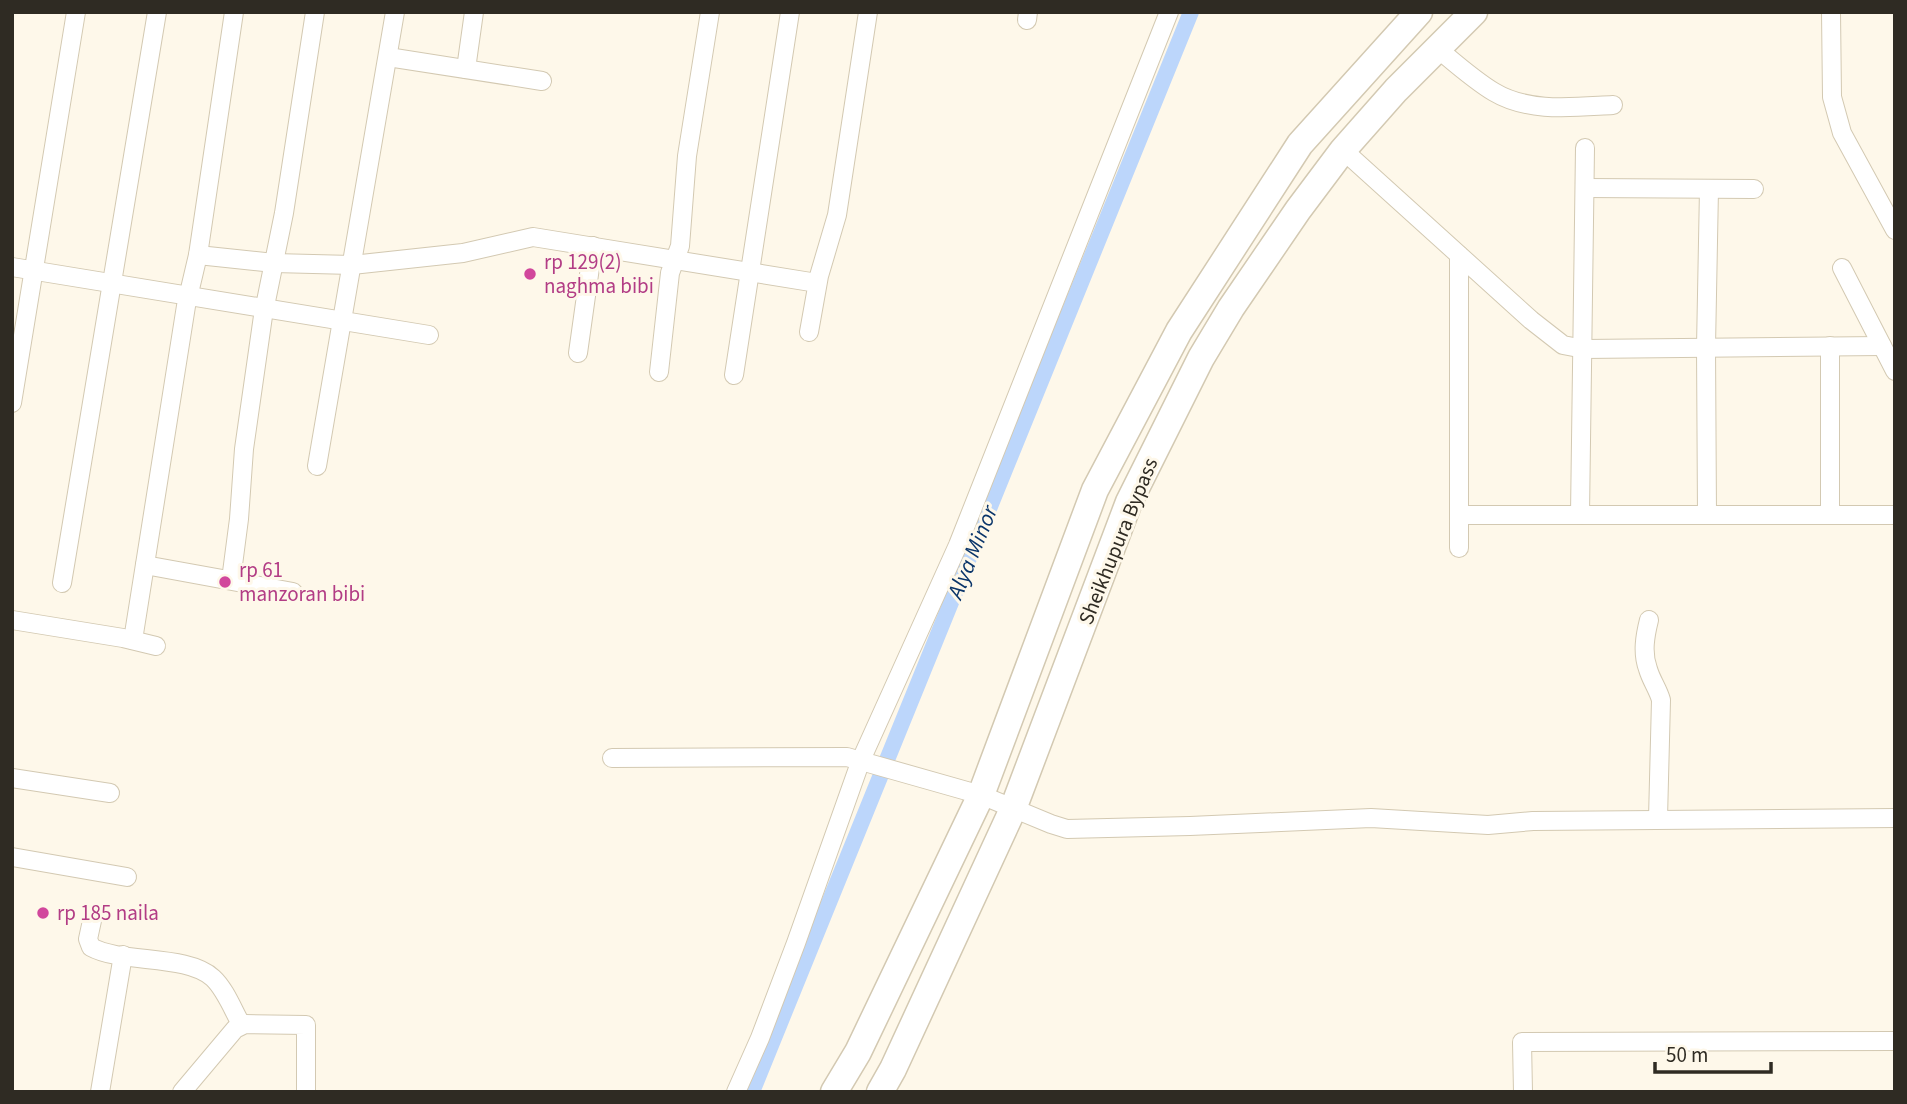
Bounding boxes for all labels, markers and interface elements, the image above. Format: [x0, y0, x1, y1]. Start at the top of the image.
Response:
place label: rp 129(2) naghma bibi [544, 247, 654, 301]
marker: rp 129(2) naghma bibi [522, 266, 538, 282]
street label: Sheikhupura Bypass [1071, 453, 1165, 629]
water label: Alya Minor [938, 500, 1007, 606]
place label: rp 61 manzoran bibi [239, 555, 365, 609]
marker: rp 61 manzoran bibi [217, 574, 233, 590]
place label: rp 185 naila [57, 898, 159, 928]
marker: rp 185 naila [35, 905, 51, 921]
scale bar [1655, 1030, 1770, 1074]
text: 50 m [1666, 1040, 1708, 1070]

